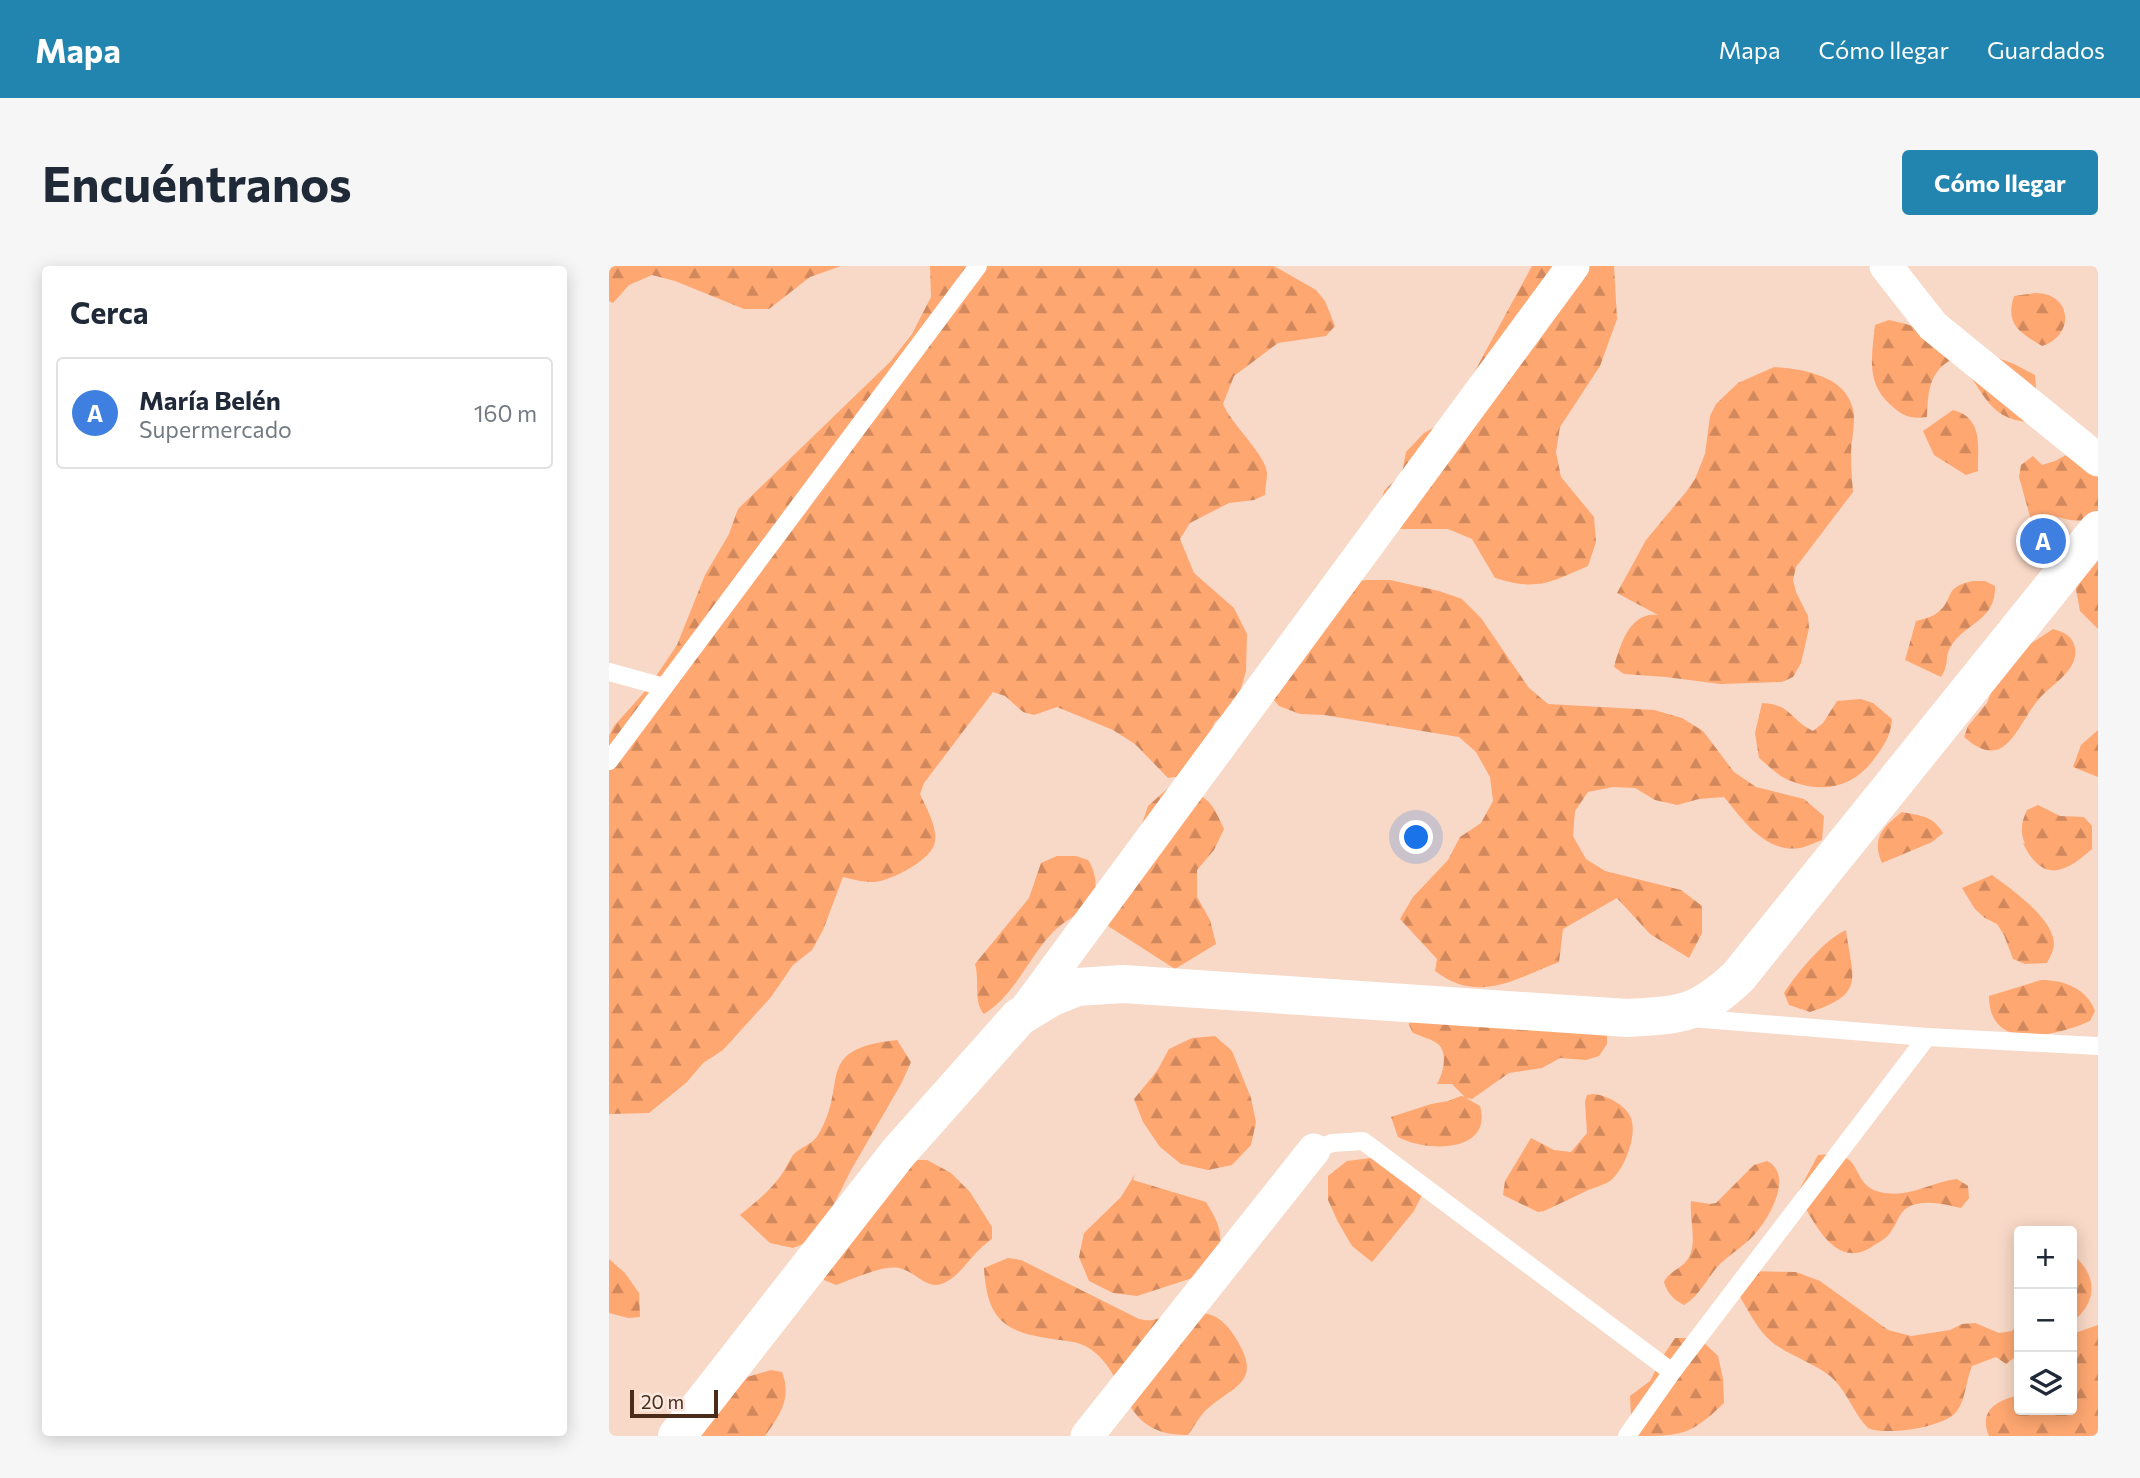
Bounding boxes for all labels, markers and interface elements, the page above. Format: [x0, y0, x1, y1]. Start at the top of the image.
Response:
text: Mapa [35, 29, 121, 70]
text: Mapa [1718, 35, 1781, 64]
text: Cómo llegar [1819, 35, 1949, 64]
text: Guardados [1987, 35, 2105, 64]
button: Cómo llegar [1902, 150, 2098, 215]
text: Encuéntranos [42, 152, 352, 212]
text: Cerca [70, 293, 149, 330]
text: María Belén [139, 384, 281, 415]
text: A [87, 399, 103, 427]
text: 160 m [474, 399, 537, 427]
text: Supermercado [139, 415, 292, 443]
pin: A [2020, 515, 2066, 567]
your location [1399, 820, 1433, 854]
map controls [2014, 1226, 2077, 1415]
button: + [2014, 1226, 2077, 1289]
button: − [2014, 1289, 2077, 1352]
button: layers [2014, 1352, 2077, 1415]
scale bar [630, 1387, 717, 1419]
text: 20 m [641, 1390, 684, 1413]

